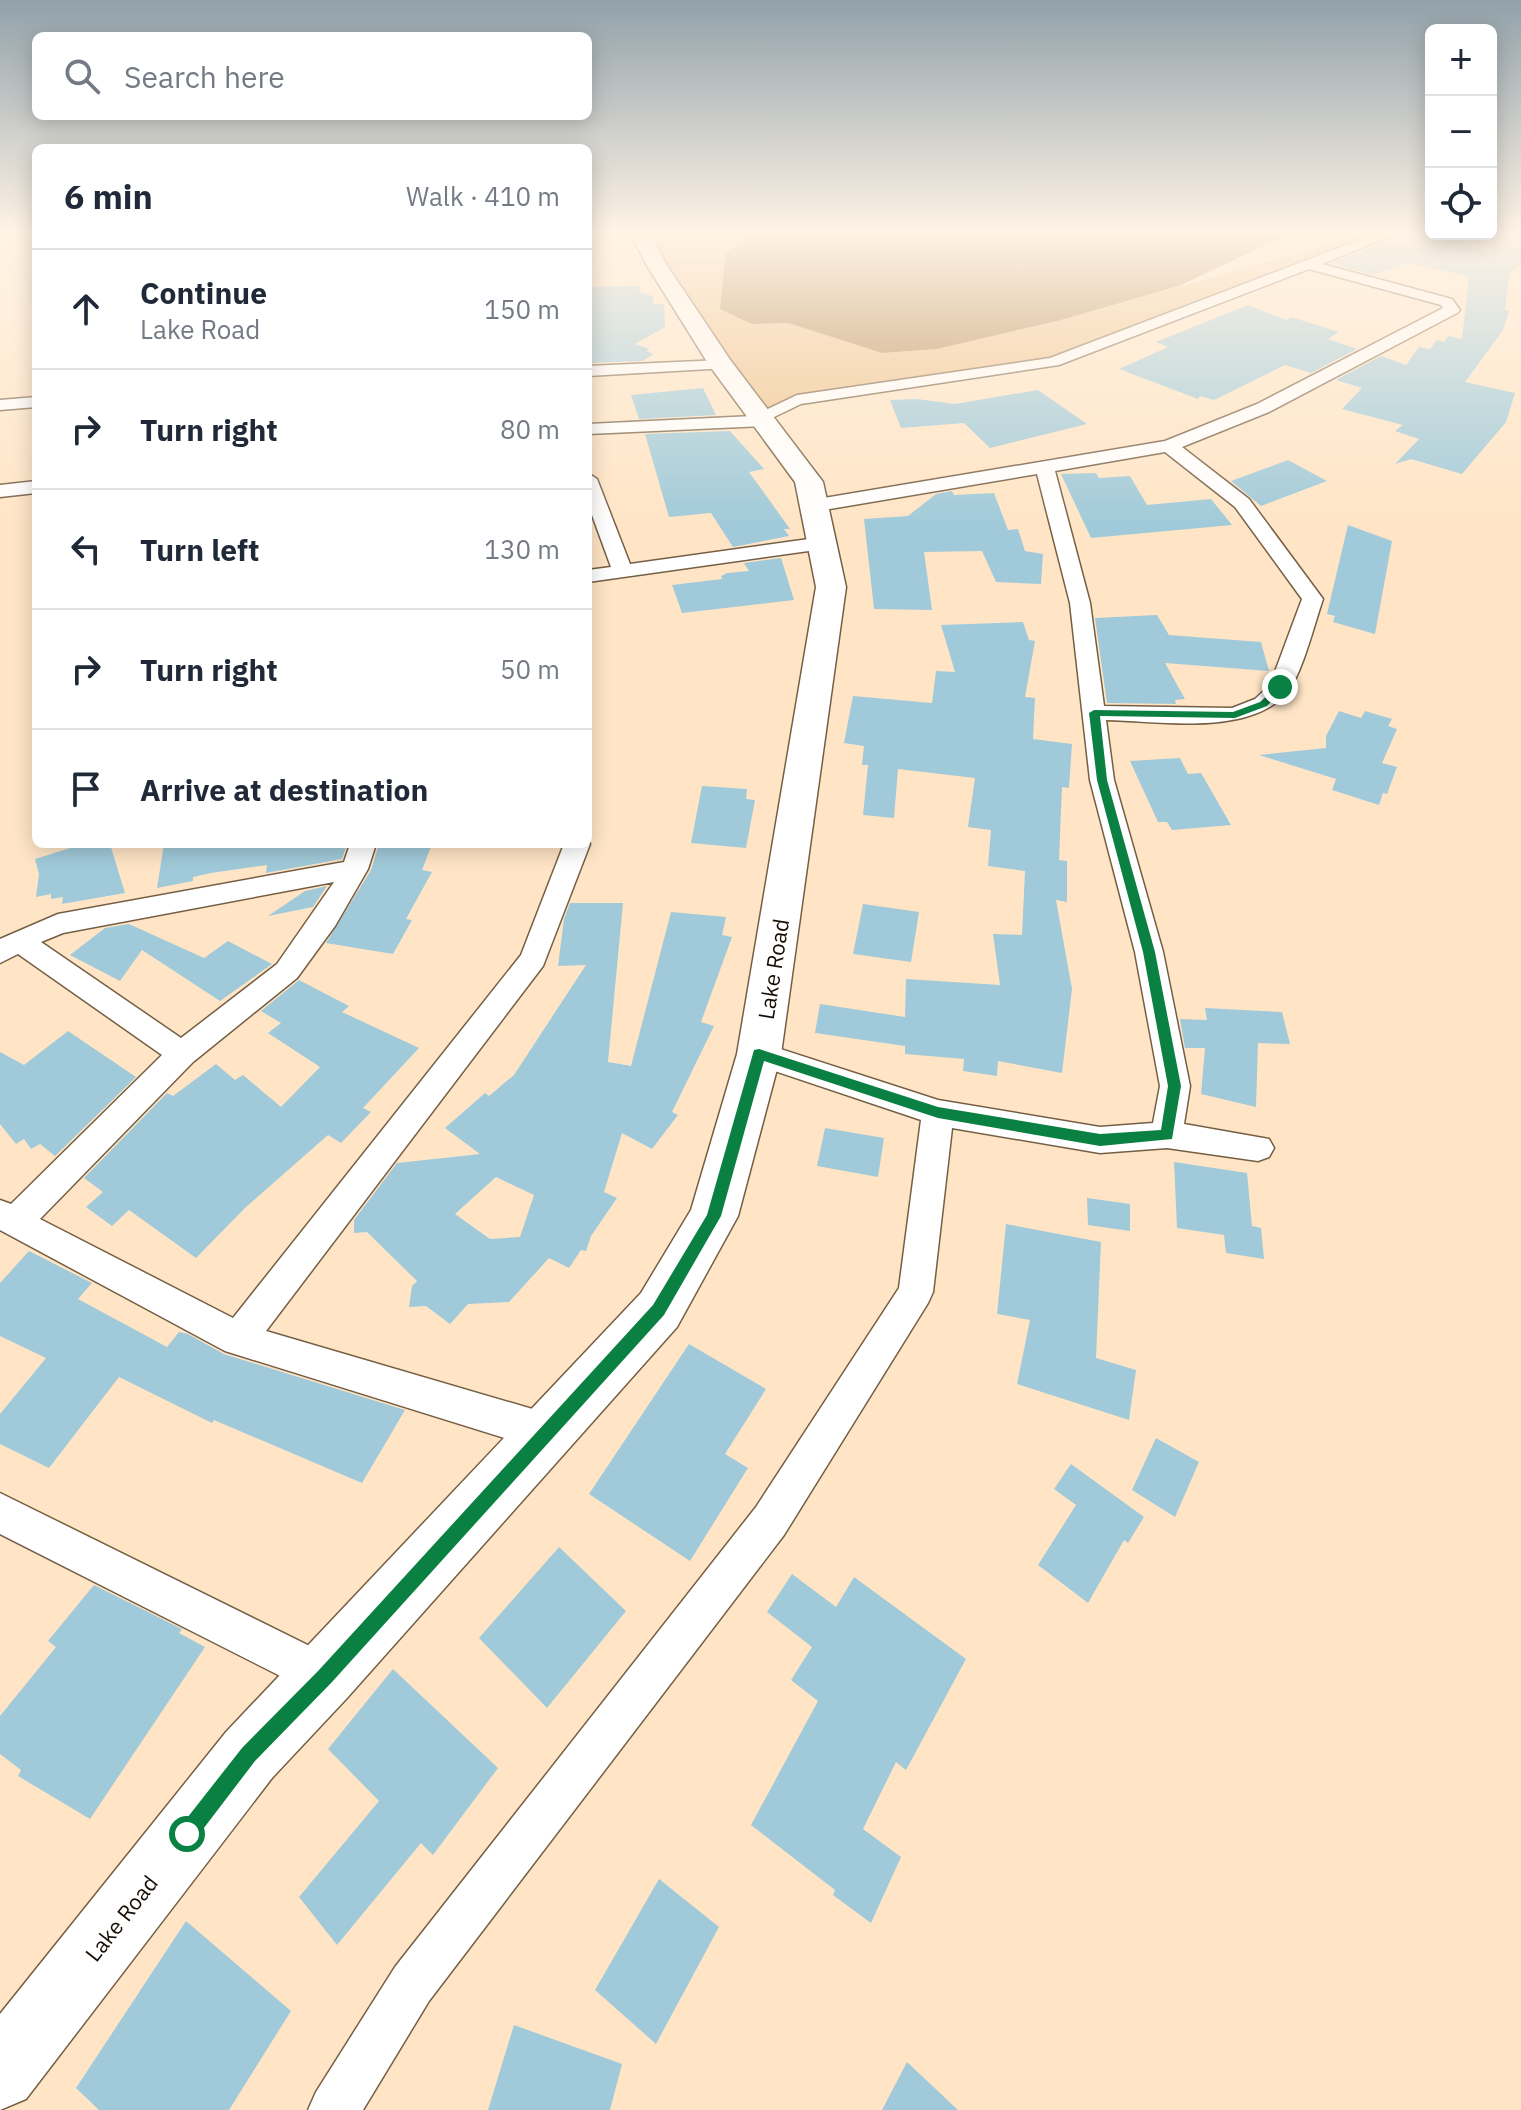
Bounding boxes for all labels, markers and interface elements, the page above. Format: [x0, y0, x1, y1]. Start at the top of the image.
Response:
map controls [1425, 24, 1497, 240]
button: + [1425, 24, 1497, 96]
search box [32, 32, 592, 120]
icon: search [60, 54, 104, 98]
text: Search here [124, 57, 285, 96]
button: − [1425, 96, 1497, 168]
button: locate [1425, 168, 1497, 240]
text: 6 min [64, 174, 153, 218]
text: Walk · 410 m [406, 179, 560, 213]
text: Continue [140, 273, 267, 312]
icon: ahead [64, 287, 108, 331]
text: 150 m [484, 292, 560, 326]
text: Lake Road [140, 312, 260, 346]
icon: right [64, 407, 108, 451]
text: Turn right [140, 410, 278, 449]
text: 80 m [500, 412, 560, 446]
icon: left [64, 527, 108, 571]
text: Turn left [140, 530, 259, 569]
text: 130 m [484, 532, 560, 566]
icon: right [64, 647, 108, 691]
text: Turn right [140, 650, 278, 689]
text: 50 m [500, 652, 560, 686]
route end [1262, 669, 1298, 705]
icon: arrive [64, 767, 108, 811]
text: Arrive at destination [140, 770, 428, 809]
street label: Lake Road [751, 916, 795, 1022]
route start [169, 1816, 205, 1852]
street label: Lake Road [78, 1869, 164, 1967]

